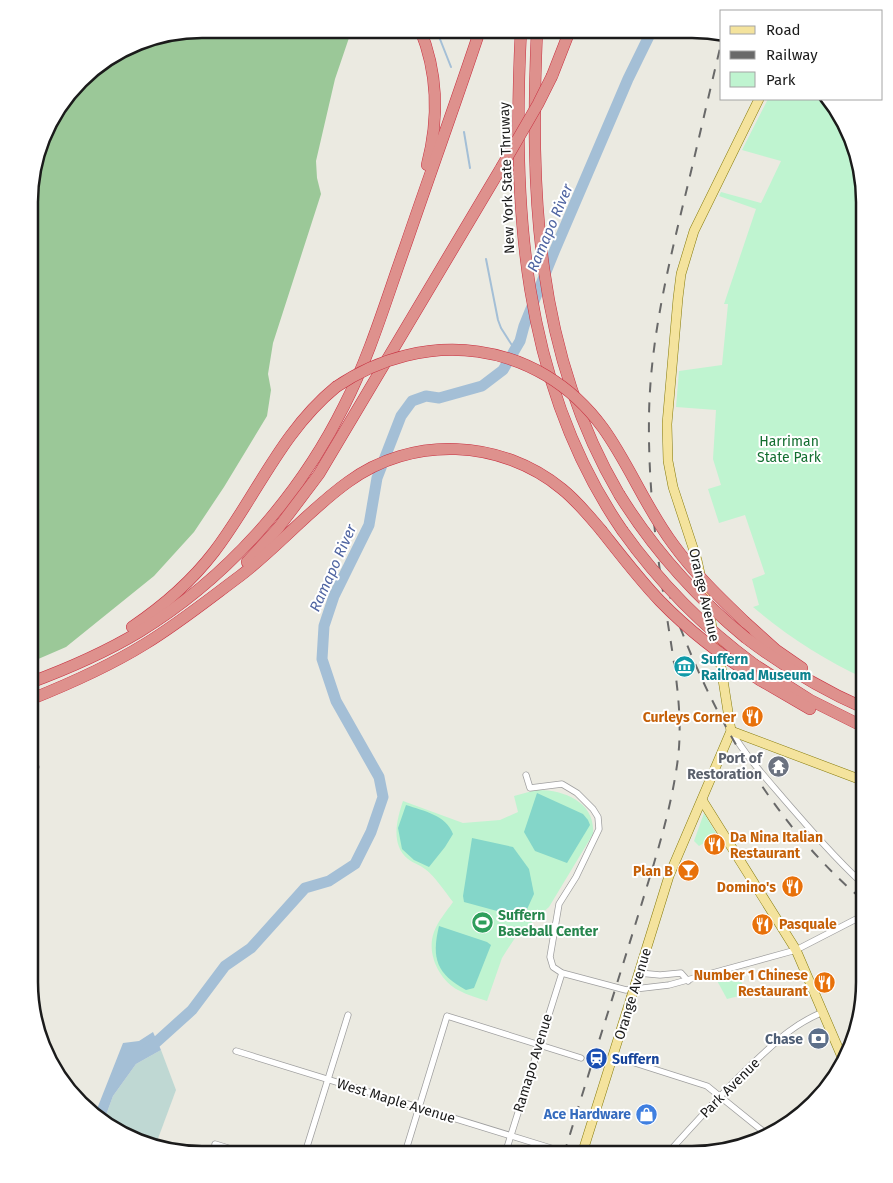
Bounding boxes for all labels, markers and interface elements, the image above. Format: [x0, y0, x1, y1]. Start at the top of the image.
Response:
legend [720, 10, 883, 100]
text: Road [766, 21, 801, 39]
text: Railway [766, 46, 818, 64]
text: Park [766, 71, 796, 89]
street label: New York State Thruway [496, 102, 518, 254]
water label: Ramapo River [523, 180, 577, 275]
park label: Harriman State Park [757, 433, 822, 466]
water label: Ramapo River [306, 520, 361, 614]
street label: Orange Avenue [685, 547, 723, 643]
place label: Suffern Railroad Museum [701, 651, 811, 684]
museum icon: Suffern Railroad Museum [673, 655, 697, 679]
restaurant icon: Curleys Corner [740, 705, 764, 729]
place label: Curleys Corner [643, 709, 736, 726]
place label: Port of Restoration [687, 750, 764, 783]
temple icon: Port of Restoration [766, 754, 790, 778]
place label: Da Nina Italian Restaurant [730, 829, 823, 862]
restaurant icon: Da Nina Italian Restaurant [702, 833, 726, 857]
bar icon: Plan B [677, 859, 701, 883]
place label: Plan B [633, 863, 673, 880]
restaurant icon: Domino's [780, 875, 804, 899]
place label: Domino's [717, 879, 776, 896]
place label: Suffern Baseball Center [498, 907, 598, 940]
sports icon: Suffern Baseball Center [470, 911, 494, 935]
restaurant icon: Pasquale [751, 912, 775, 936]
place label: Pasquale [779, 916, 837, 933]
street label: Orange Avenue [611, 946, 655, 1042]
place label: Number 1 Chinese Restaurant [694, 967, 809, 1000]
restaurant icon: Number 1 Chinese Restaurant [812, 971, 836, 995]
street label: Ramapo Avenue [510, 1012, 556, 1114]
bank icon: Chase [807, 1027, 831, 1051]
place label: Chase [765, 1031, 803, 1048]
station icon: Suffern [584, 1047, 608, 1071]
place label: Suffern [612, 1051, 659, 1068]
street label: Park Avenue [697, 1055, 763, 1121]
street label: West Maple Avenue [335, 1075, 457, 1127]
shop icon: Ace Hardware [635, 1102, 659, 1126]
place label: Ace Hardware [543, 1106, 631, 1123]

